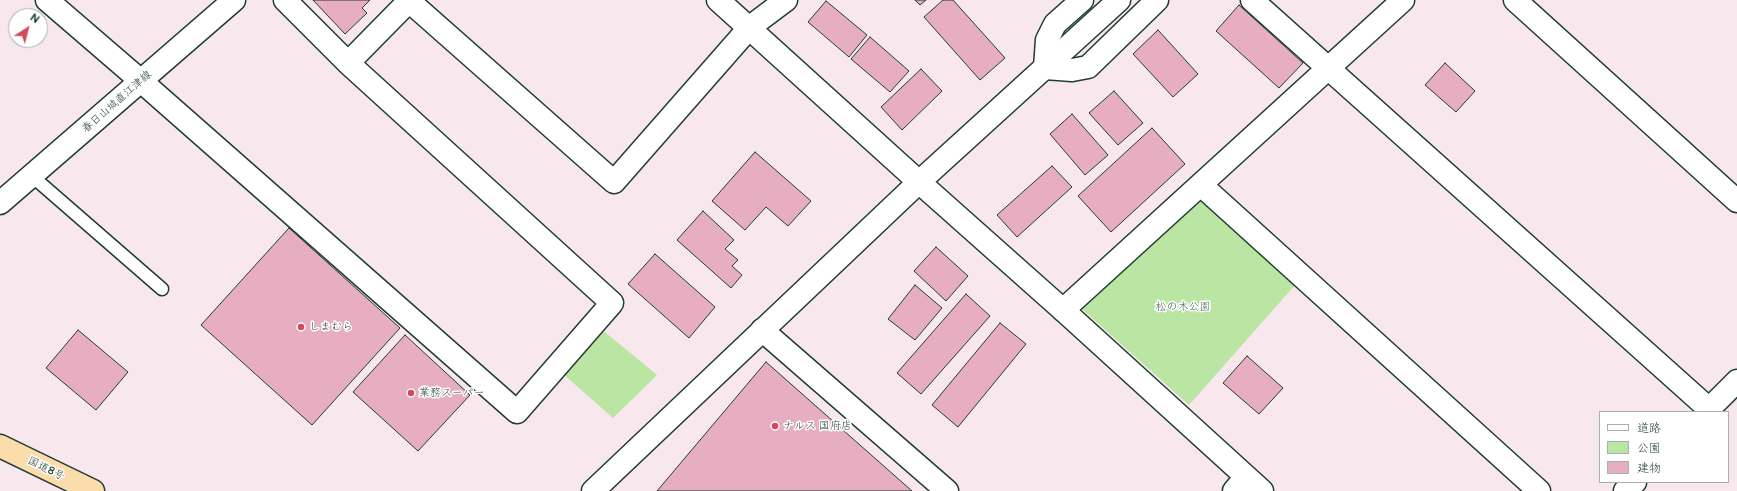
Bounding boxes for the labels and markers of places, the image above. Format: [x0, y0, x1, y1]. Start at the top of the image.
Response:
place label: しまむら [309, 320, 353, 334]
marker: しまむら [296, 322, 306, 332]
place label: 業務スーパー [419, 386, 485, 400]
marker: 業務スーパー [406, 388, 416, 398]
place label: ナルス 国府店 [783, 419, 852, 433]
marker: ナルス 国府店 [770, 421, 780, 431]

